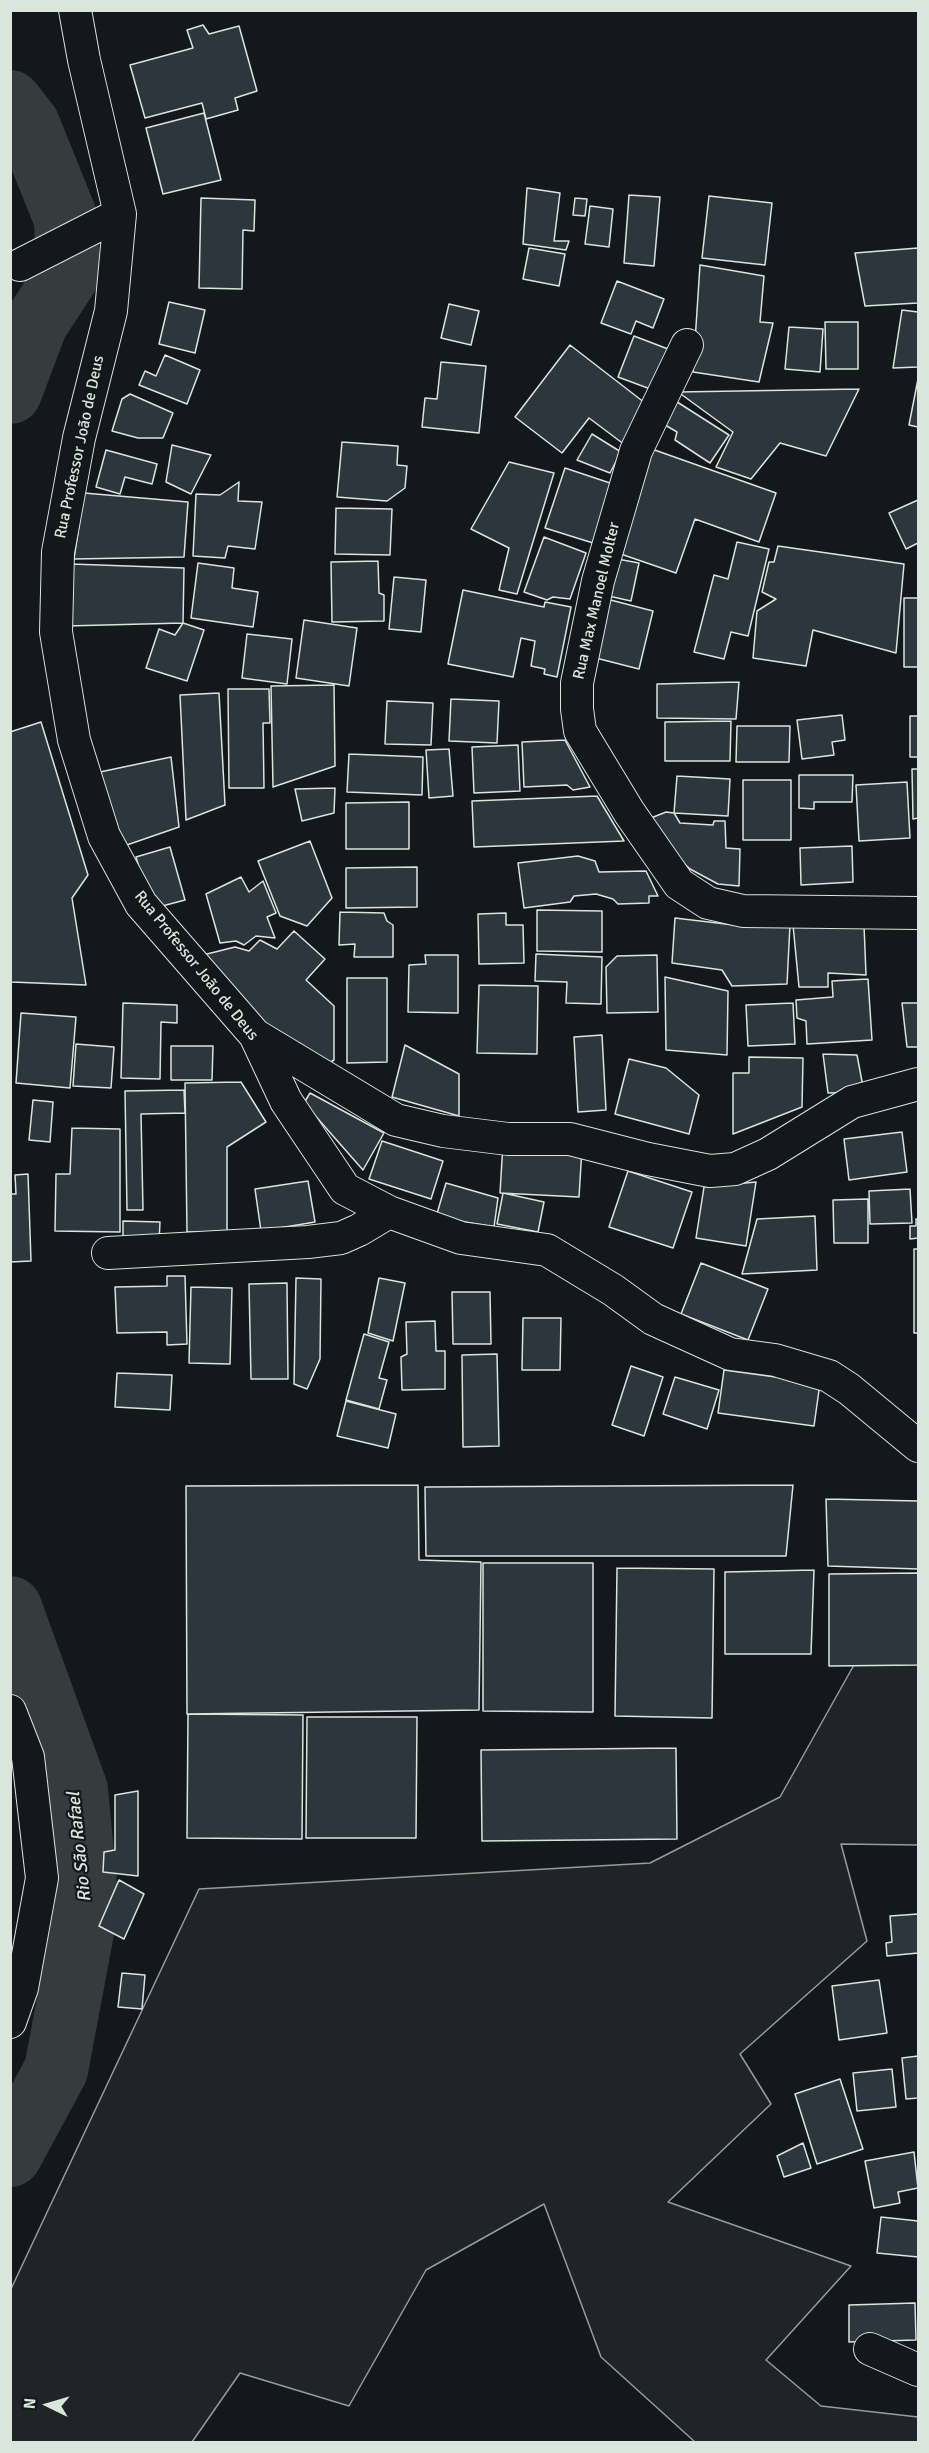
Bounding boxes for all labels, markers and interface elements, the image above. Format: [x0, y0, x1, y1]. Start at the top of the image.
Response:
street label: Rua Professor João de Deus [51, 354, 109, 540]
street label: Rua Max Manoel Molter [570, 520, 624, 682]
street label: Rua Professor João de Deus [130, 887, 262, 1045]
water label: Rio São Rafael [63, 1791, 97, 1903]
north arrow [18, 2375, 78, 2435]
text: N [20, 2397, 41, 2410]

